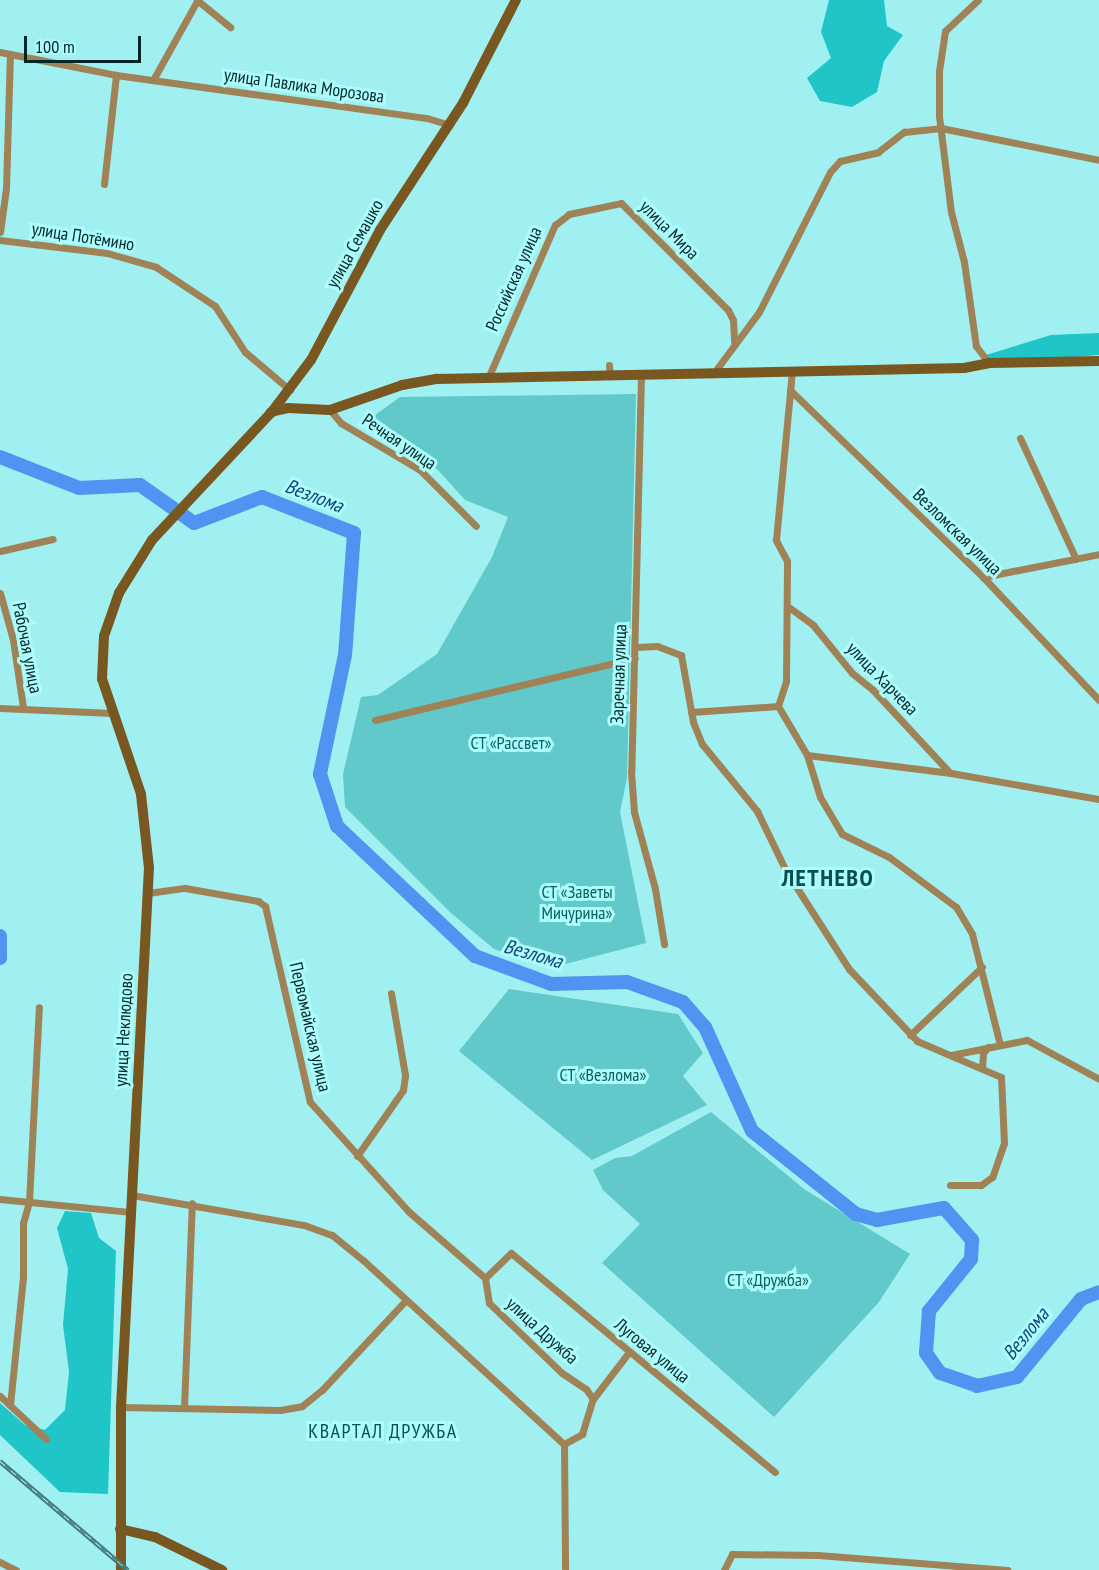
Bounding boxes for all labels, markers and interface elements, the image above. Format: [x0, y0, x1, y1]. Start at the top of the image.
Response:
scale bar [27, 24, 144, 62]
text: 100 m [35, 35, 75, 58]
street label: улица Павлика Морозова [223, 64, 385, 108]
street label: улица Семашко [322, 196, 388, 292]
street label: улица Мира [635, 196, 703, 264]
street label: улица Потёмино [30, 218, 136, 256]
street label: Российская улица [481, 223, 547, 335]
street label: Речная улица [358, 409, 440, 475]
water label: Везлома [282, 474, 346, 518]
street label: Везломская улица [908, 484, 1006, 580]
street label: Рабочая улица [8, 601, 46, 695]
street label: Заречная улица [606, 624, 632, 724]
street label: улица Харчева [842, 638, 922, 720]
park label: СТ «Рассвет» [470, 732, 552, 754]
district label: ЛЕТНЕВО [782, 864, 874, 892]
park label: СТ «Заветы Мичурина» [541, 882, 613, 924]
water label: Везлома [501, 934, 565, 974]
street label: Первомайская улица [285, 960, 335, 1094]
street label: улица Неклюдово [110, 973, 138, 1087]
park label: СТ «Везлома» [559, 1064, 647, 1086]
park label: СТ «Дружба» [727, 1269, 809, 1291]
street label: улица Дружба [501, 1293, 583, 1369]
water label: Везлома [998, 1303, 1054, 1365]
street label: Луговая улица [610, 1314, 694, 1388]
district label: КВАРТАЛ ДРУЖБА [308, 1419, 458, 1443]

